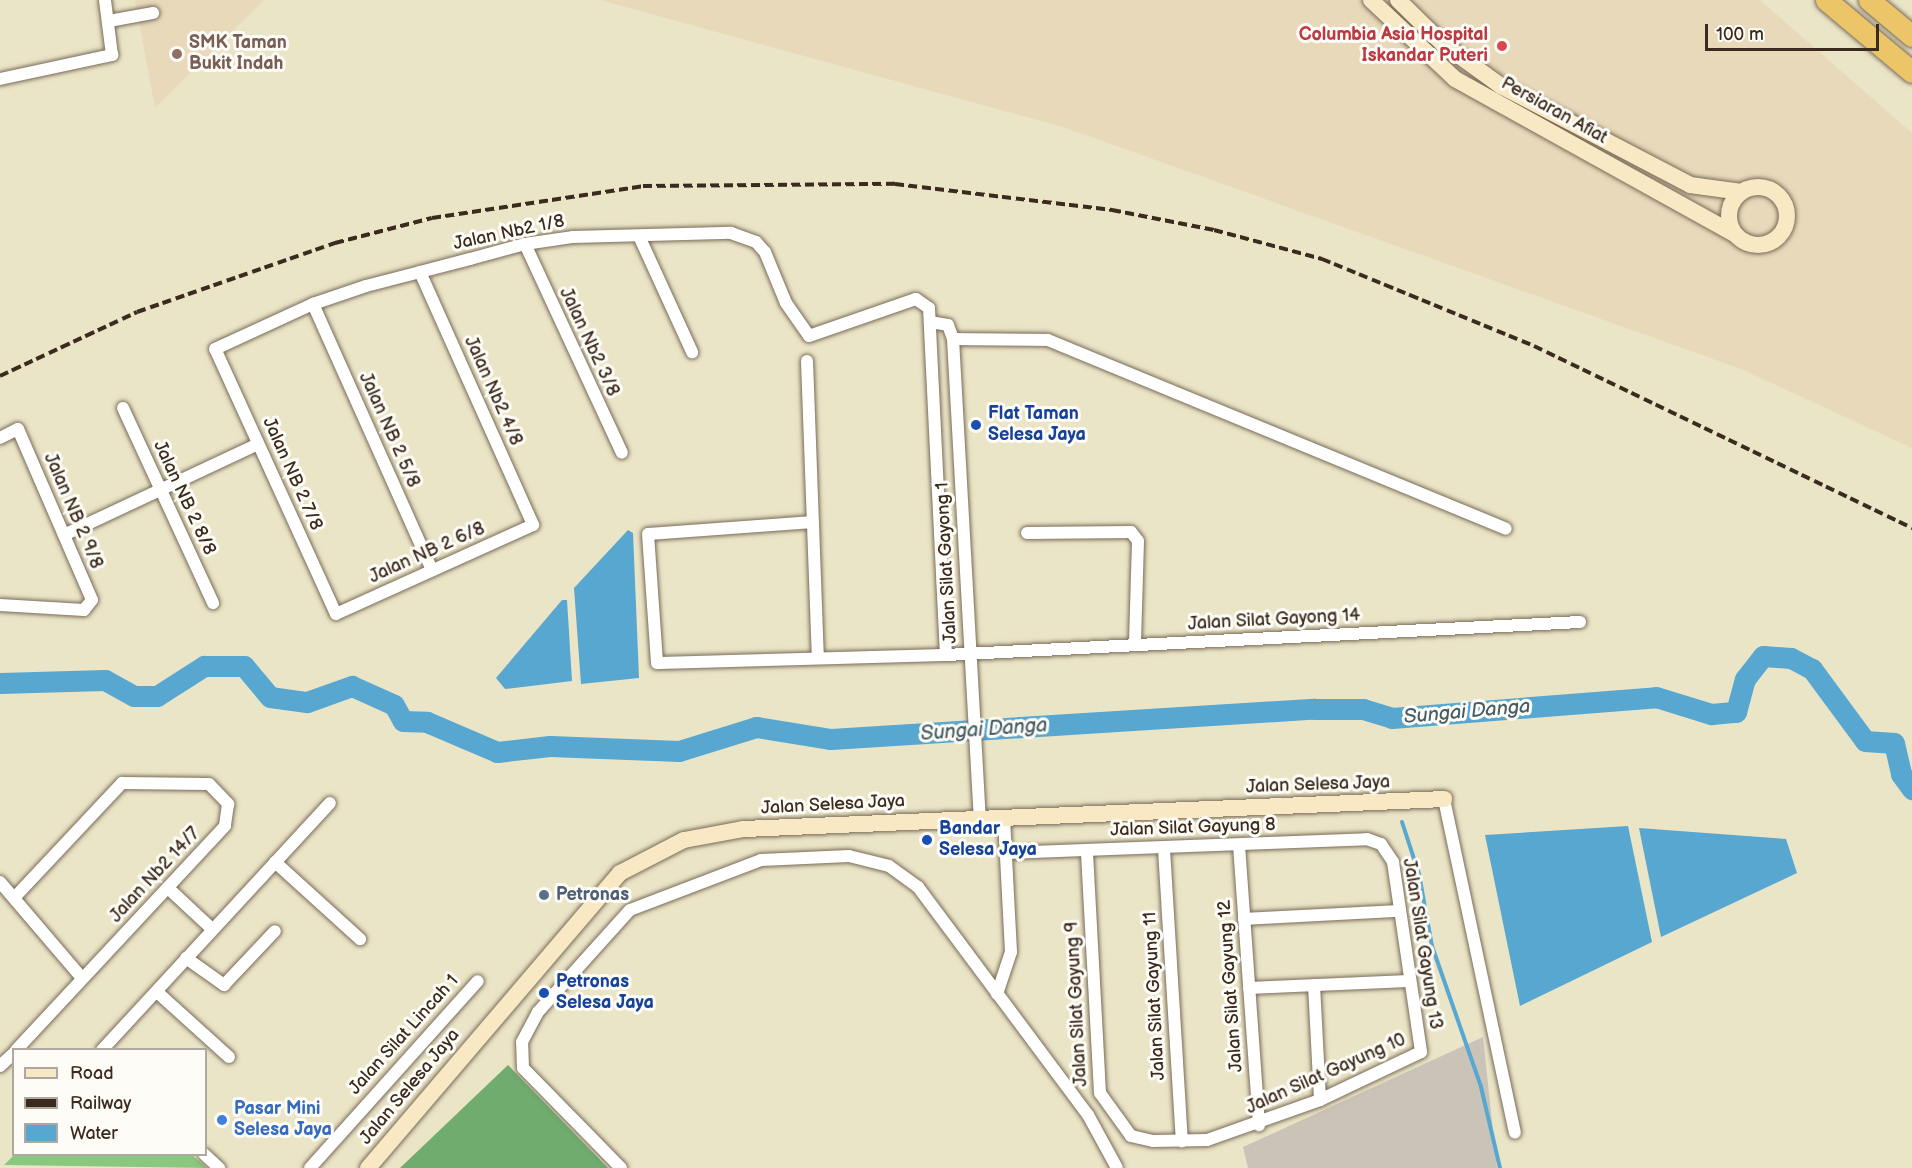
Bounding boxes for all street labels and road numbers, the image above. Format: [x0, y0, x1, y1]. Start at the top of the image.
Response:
street label: Persiaran Afiat [1497, 73, 1611, 149]
street label: Jalan Nb2 1/8 [451, 211, 567, 255]
street label: Jalan Nb2 3/8 [554, 284, 624, 400]
street label: Jalan Nb2 4/8 [459, 333, 527, 449]
street label: Jalan NB 2 5/8 [354, 369, 424, 491]
street label: Jalan NB 2 7/8 [257, 414, 327, 534]
street label: Jalan NB 2 8/8 [148, 437, 220, 559]
street label: Jalan NB 2 9/8 [39, 450, 107, 572]
street label: Jalan Silat Gayong 1 [932, 482, 962, 644]
street label: Jalan NB 2 6/8 [366, 518, 488, 588]
street label: Jalan Silat Gayong 14 [1187, 605, 1361, 635]
street label: Jalan Selesa Jaya [1245, 772, 1391, 798]
street label: Jalan Selesa Jaya [760, 790, 906, 820]
street label: Jalan Silat Gayung 8 [1110, 814, 1276, 842]
street label: Jalan Nb2 14/7 [105, 823, 205, 927]
street label: Jalan Silat Gayung 13 [1398, 857, 1446, 1031]
street label: Jalan Silat Gayung 12 [1214, 899, 1248, 1073]
street label: Jalan Silat Gayung 11 [1140, 911, 1170, 1081]
street label: Jalan Silat Gayung 9 [1062, 921, 1092, 1087]
street label: Jalan Silat Lincah 1 [344, 971, 464, 1099]
street label: Jalan Selesa Jaya [355, 1024, 465, 1150]
street label: Jalan Silat Gayung 10 [1243, 1029, 1409, 1119]

